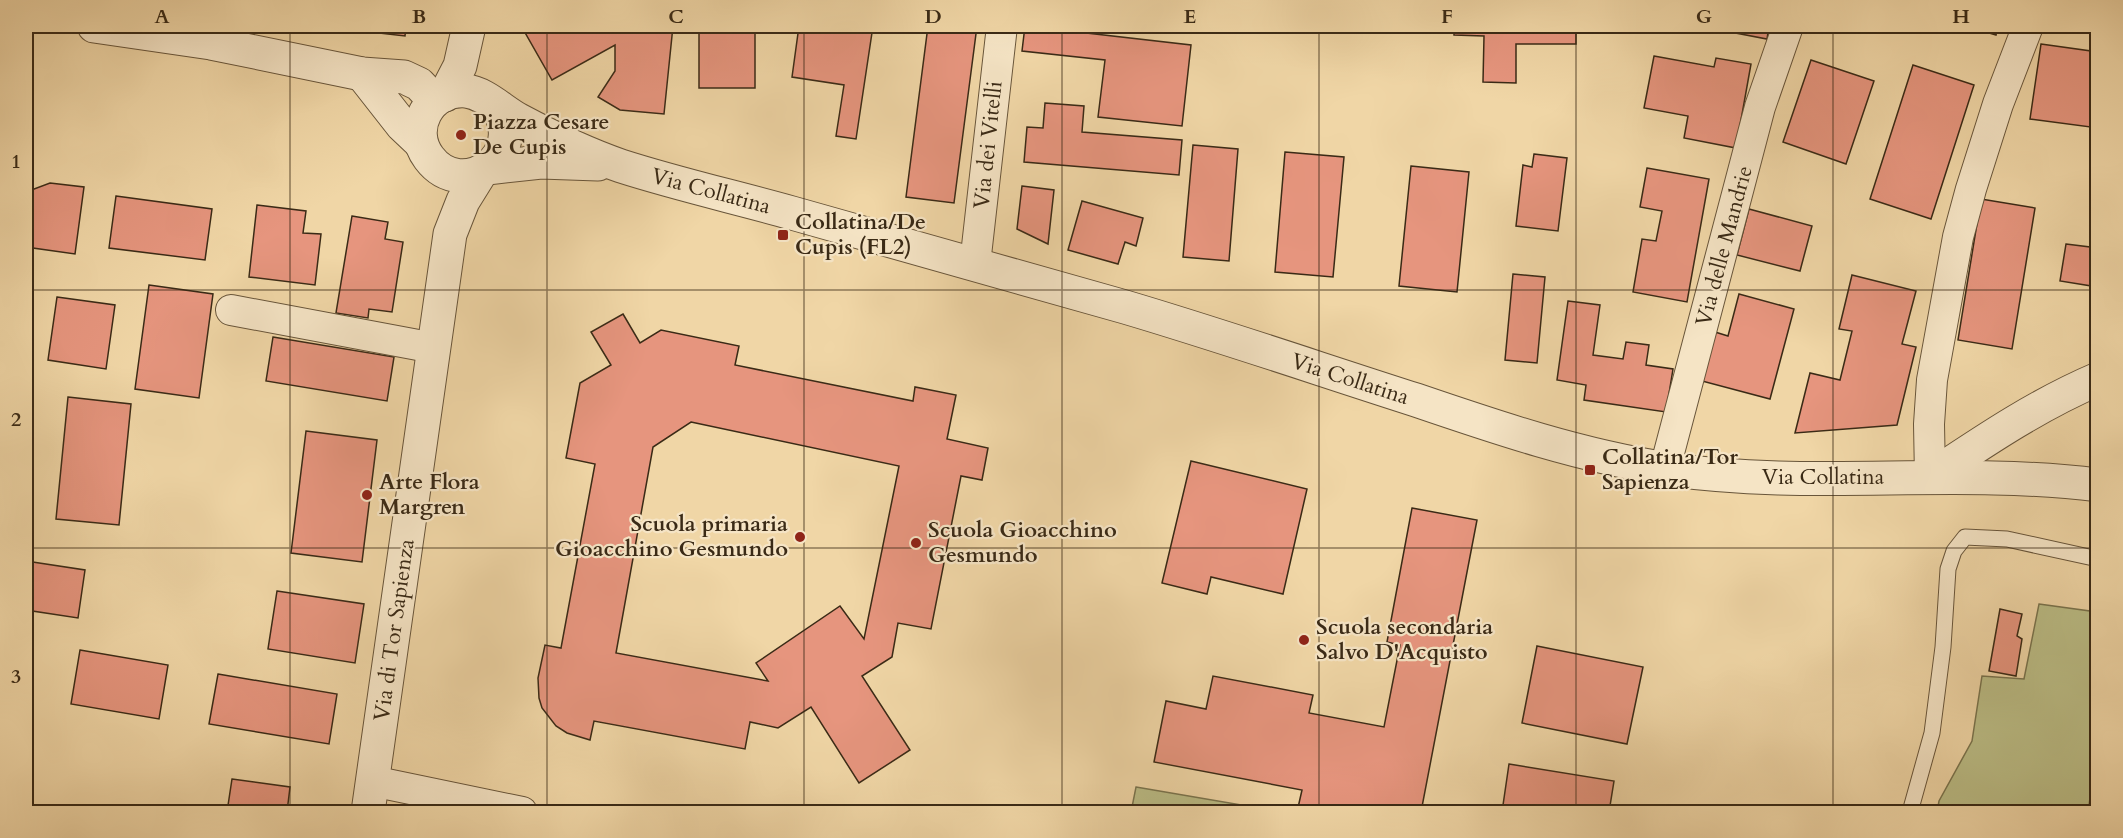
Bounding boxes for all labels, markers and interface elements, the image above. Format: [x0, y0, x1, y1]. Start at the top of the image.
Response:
text: A [154, 3, 170, 30]
text: B [412, 3, 426, 30]
text: C [668, 3, 684, 30]
text: D [924, 3, 942, 30]
text: E [1184, 3, 1196, 30]
text: F [1441, 3, 1453, 30]
text: G [1696, 3, 1712, 30]
text: H [1952, 3, 1970, 30]
street label: Via dei Vitelli [966, 80, 1010, 210]
place label: Piazza Cesare De Cupis [473, 107, 609, 162]
marker: Piazza Cesare De Cupis [454, 128, 468, 142]
text: 1 [11, 148, 21, 175]
street label: Via Collatina [648, 161, 774, 221]
street label: Via delle Mandrie [1688, 162, 1760, 330]
place label: Collatina/De Cupis (FL2) [795, 207, 926, 262]
marker: Collatina/De Cupis (FL2) [776, 228, 790, 242]
street label: Via Collatina [1287, 346, 1413, 412]
text: 2 [11, 406, 21, 433]
place label: Collatina/Tor Sapienza [1602, 442, 1738, 497]
street label: Via Collatina [1762, 462, 1885, 492]
marker: Collatina/Tor Sapienza [1583, 463, 1597, 477]
place label: Arte Flora Margren [379, 467, 480, 522]
marker: Arte Flora Margren [360, 488, 374, 502]
place label: Scuola primaria Gioacchino Gesmundo [555, 509, 788, 564]
place label: Scuola Gioacchino Gesmundo [928, 515, 1117, 570]
marker: Scuola primaria Gioacchino Gesmundo [793, 530, 807, 544]
street label: Via di Tor Sapienza [366, 536, 422, 723]
marker: Scuola Gioacchino Gesmundo [909, 536, 923, 550]
place label: Scuola secondaria Salvo D'Acquisto [1316, 612, 1493, 667]
marker: Scuola secondaria Salvo D'Acquisto [1297, 633, 1311, 647]
text: 3 [11, 663, 21, 690]

